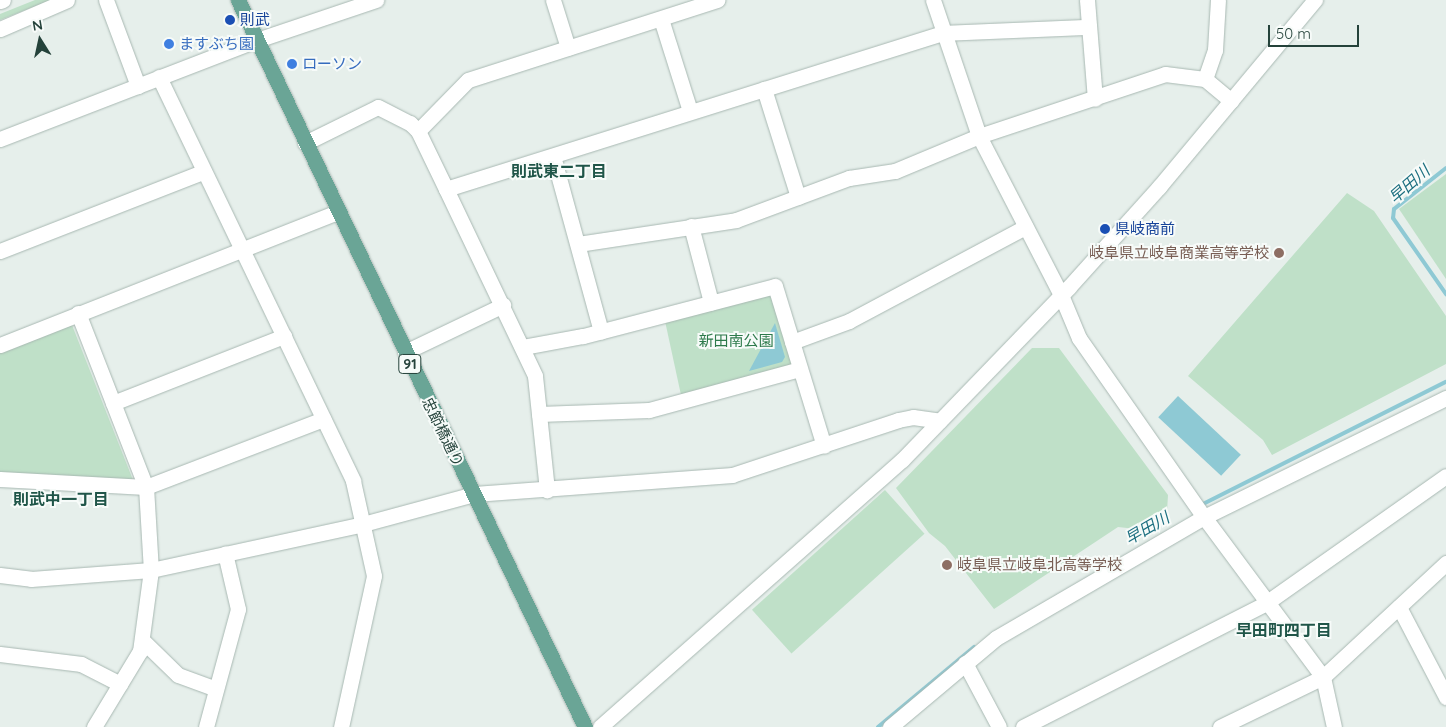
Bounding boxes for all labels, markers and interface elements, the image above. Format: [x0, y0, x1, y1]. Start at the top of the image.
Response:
place label: 則武 [240, 11, 270, 29]
marker: 則武 [224, 14, 236, 26]
north arrow [15, 15, 65, 65]
text: N [31, 15, 44, 35]
scale bar [1271, 15, 1362, 47]
text: 50 m [1276, 24, 1311, 43]
place label: ますぶち園 [179, 35, 254, 53]
marker: ますぶち園 [163, 38, 175, 50]
place label: ローソン [302, 55, 362, 73]
marker: ローソン [286, 58, 298, 70]
district label: 則武東二丁目 [511, 161, 607, 181]
water label: 早田川 [1385, 161, 1433, 207]
place label: 県岐商前 [1115, 220, 1175, 238]
marker: 県岐商前 [1099, 223, 1111, 235]
place label: 岐阜県立岐阜商業高等学校 [1089, 244, 1269, 262]
marker: 岐阜県立岐阜商業高等学校 [1273, 247, 1285, 259]
park label: 新田南公園 [699, 332, 773, 350]
road number: 91 [398, 352, 422, 376]
street label: 忠節橋通り [418, 394, 468, 470]
district label: 則武中一丁目 [13, 489, 109, 509]
water label: 早田川 [1121, 508, 1173, 548]
place label: 岐阜県立岐阜北高等学校 [957, 556, 1122, 574]
marker: 岐阜県立岐阜北高等学校 [941, 559, 953, 571]
district label: 早田町四丁目 [1236, 620, 1332, 640]

